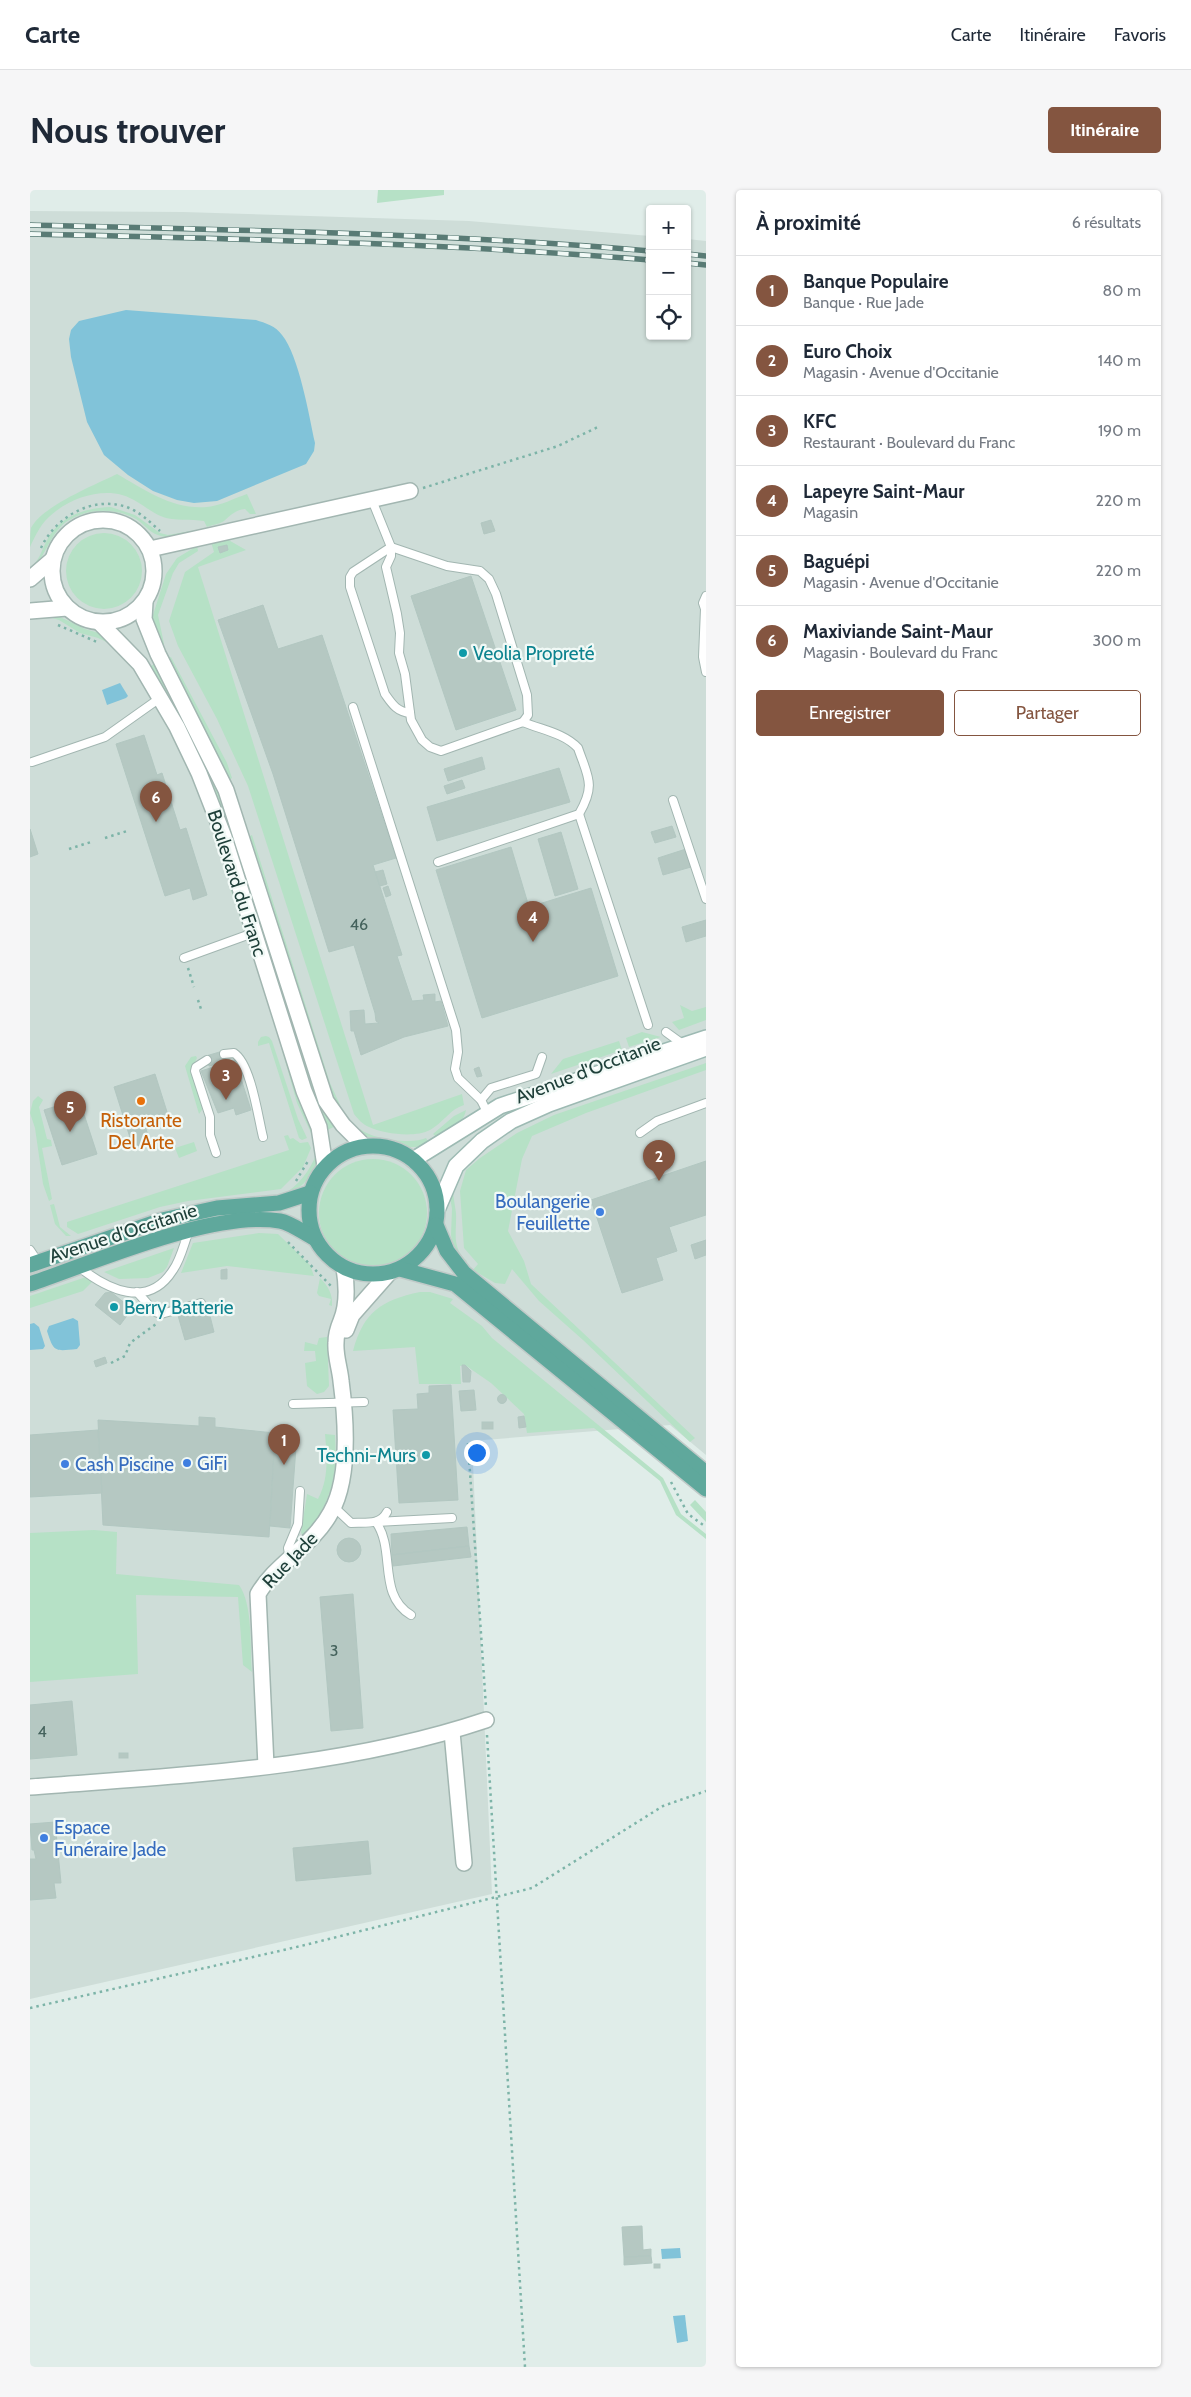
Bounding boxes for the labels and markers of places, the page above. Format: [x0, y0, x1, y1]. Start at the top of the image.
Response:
place label: Veolia Propreté [473, 642, 595, 665]
marker: Veolia Propreté [457, 647, 469, 659]
pin: 6 [140, 781, 172, 822]
pin: 4 [517, 901, 549, 942]
pin: 3 [210, 1059, 242, 1100]
pin: 5 [54, 1091, 86, 1132]
marker: Ristorante Del Arte [135, 1095, 147, 1107]
place label: Ristorante Del Arte [100, 1109, 182, 1154]
pin: 2 [643, 1140, 675, 1181]
place label: Boulangerie Feuillette [495, 1190, 590, 1235]
marker: Boulangerie Feuillette [594, 1206, 606, 1218]
place label: Berry Batterie [124, 1296, 234, 1319]
marker: Berry Batterie [108, 1301, 120, 1313]
pin: 1 [268, 1424, 300, 1465]
place label: Techni-Murs [317, 1444, 416, 1467]
marker: Techni-Murs [420, 1449, 432, 1461]
place label: GiFi [197, 1452, 227, 1475]
place label: Cash Piscine [75, 1453, 174, 1476]
marker: GiFi [181, 1457, 193, 1469]
marker: Cash Piscine [59, 1458, 71, 1470]
place label: Espace Funéraire Jade [54, 1816, 167, 1861]
marker: Espace Funéraire Jade [38, 1832, 50, 1844]

